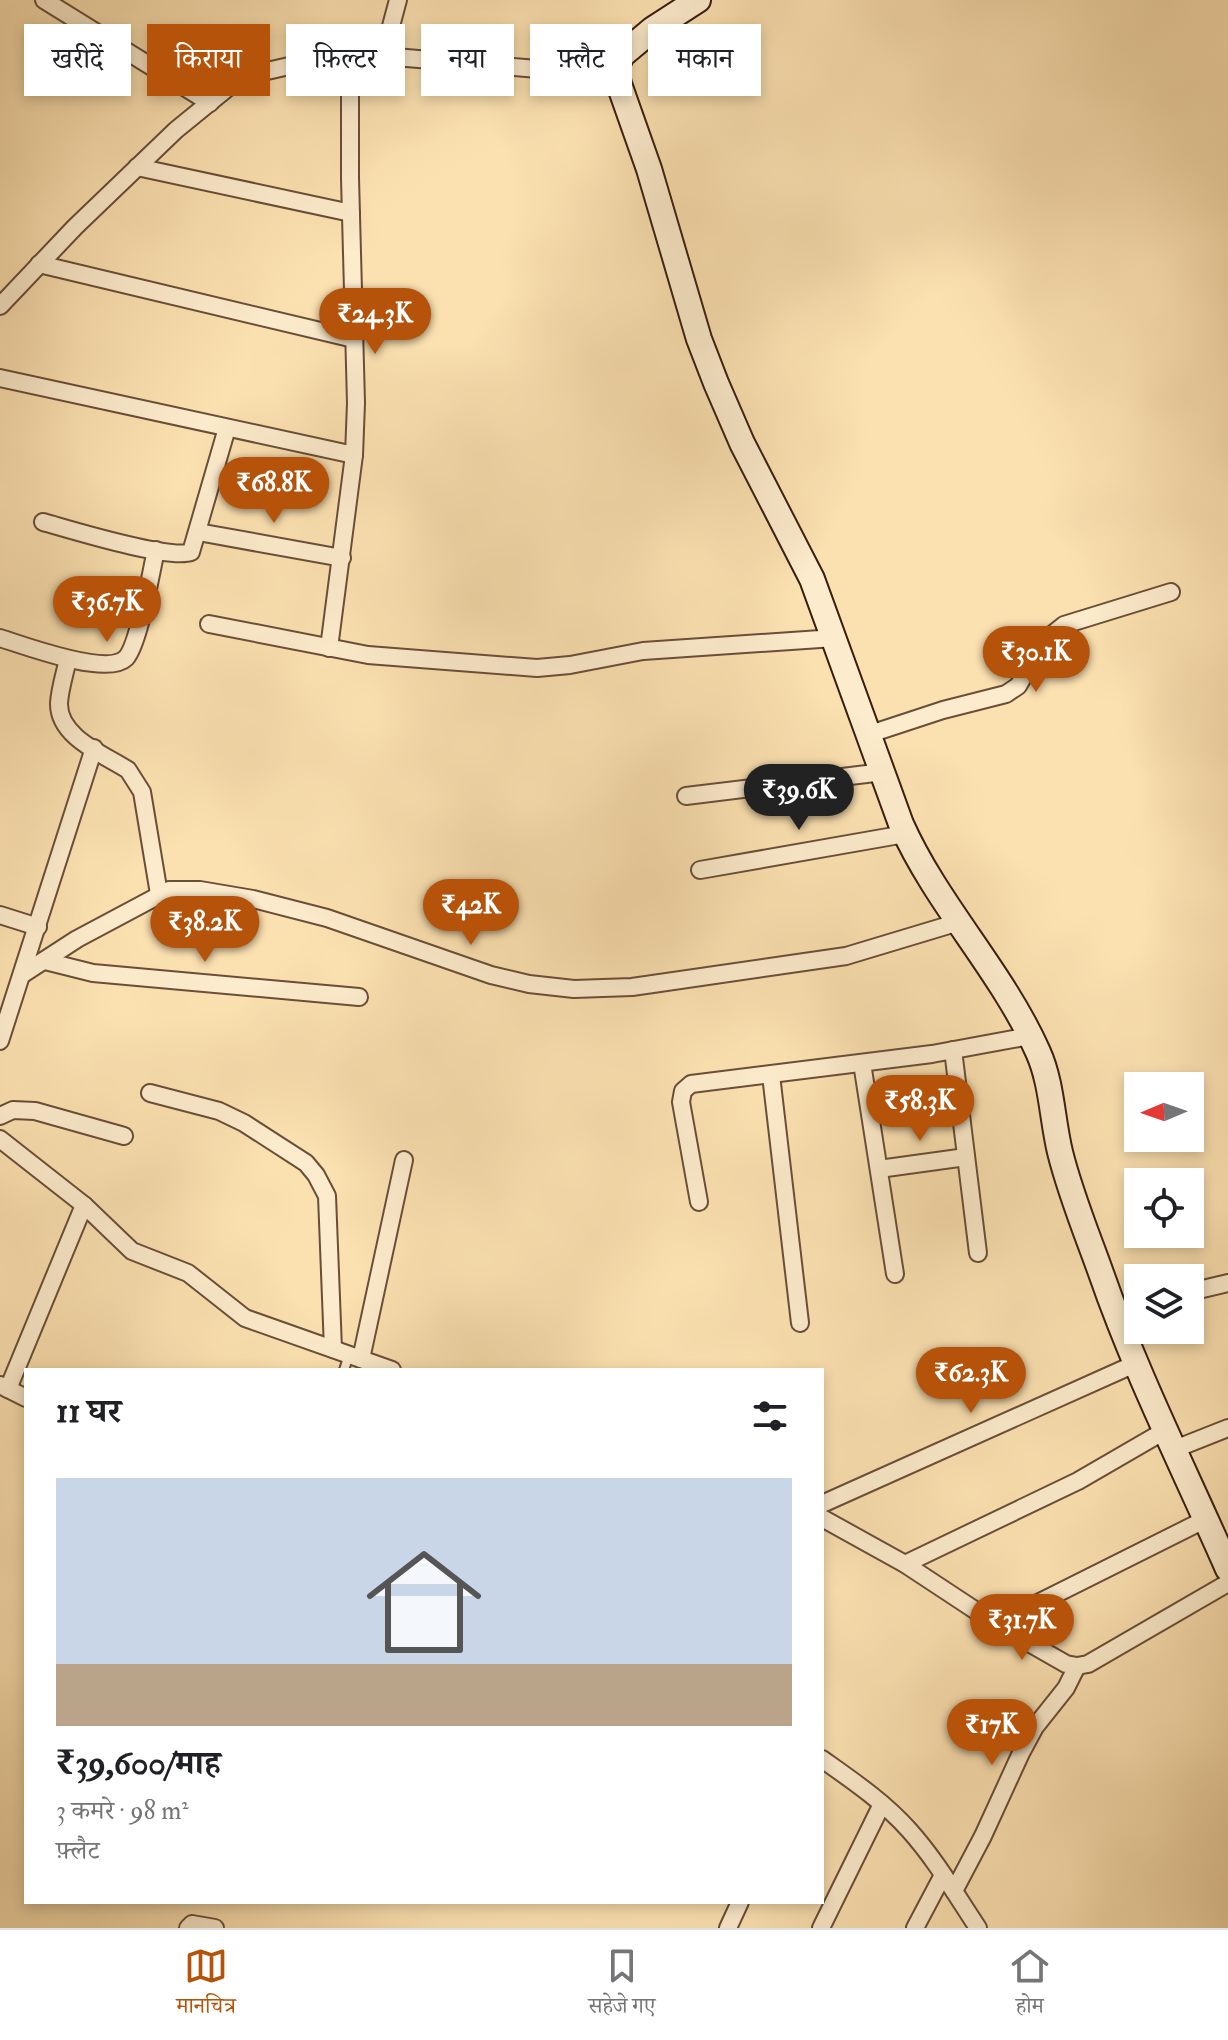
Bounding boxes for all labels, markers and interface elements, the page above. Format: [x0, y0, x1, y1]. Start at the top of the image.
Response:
chip: खरीदें [24, 24, 131, 96]
chip: किराया [147, 24, 270, 96]
chip: फ़िल्टर [286, 24, 405, 96]
chip: नया [421, 24, 514, 96]
chip: फ़्लैट [530, 24, 632, 96]
chip: मकान [648, 24, 761, 96]
pin: ₹24.3K [310, 288, 440, 356]
text: ₹24.3K [337, 298, 413, 330]
pin: ₹68.8K [209, 457, 339, 525]
text: ₹68.8K [236, 467, 312, 499]
pin: ₹36.7K [42, 576, 172, 644]
text: ₹36.7K [71, 586, 143, 618]
pin: ₹30.1K [971, 626, 1101, 694]
text: ₹30.1K [1001, 636, 1071, 668]
pin: ₹39.6K [734, 764, 864, 832]
text: ₹39.6K [762, 774, 836, 806]
pin: ₹42K [424, 879, 518, 947]
text: ₹42K [441, 889, 501, 921]
pin: ₹38.2K [140, 896, 270, 964]
text: ₹38.2K [168, 906, 242, 938]
north arrow [1124, 1072, 1204, 1152]
map controls [1124, 1072, 1204, 1344]
pin: ₹58.3K [855, 1075, 985, 1143]
text: ₹58.3K [884, 1085, 956, 1117]
button: locate [1124, 1168, 1204, 1248]
button: layers [1124, 1264, 1204, 1344]
pin: ₹62.3K [906, 1347, 1036, 1415]
text: ₹62.3K [934, 1357, 1008, 1389]
text: 11 घर [56, 1390, 121, 1433]
icon: filters [748, 1394, 792, 1438]
icon: home [352, 1530, 496, 1674]
pin: ₹31.7K [957, 1594, 1087, 1662]
text: ₹31.7K [988, 1604, 1056, 1636]
pin: ₹17K [945, 1699, 1039, 1767]
text: ₹17K [965, 1709, 1019, 1741]
text: ₹39,600/माह [56, 1742, 221, 1785]
text: 3 कमरे · 98 m² [56, 1795, 189, 1827]
text: फ़्लैट [56, 1835, 99, 1867]
tab: मानचित्र [176, 1944, 236, 2027]
tab: सहेजे गए [588, 1944, 655, 2027]
tab: होम [1008, 1944, 1052, 2027]

